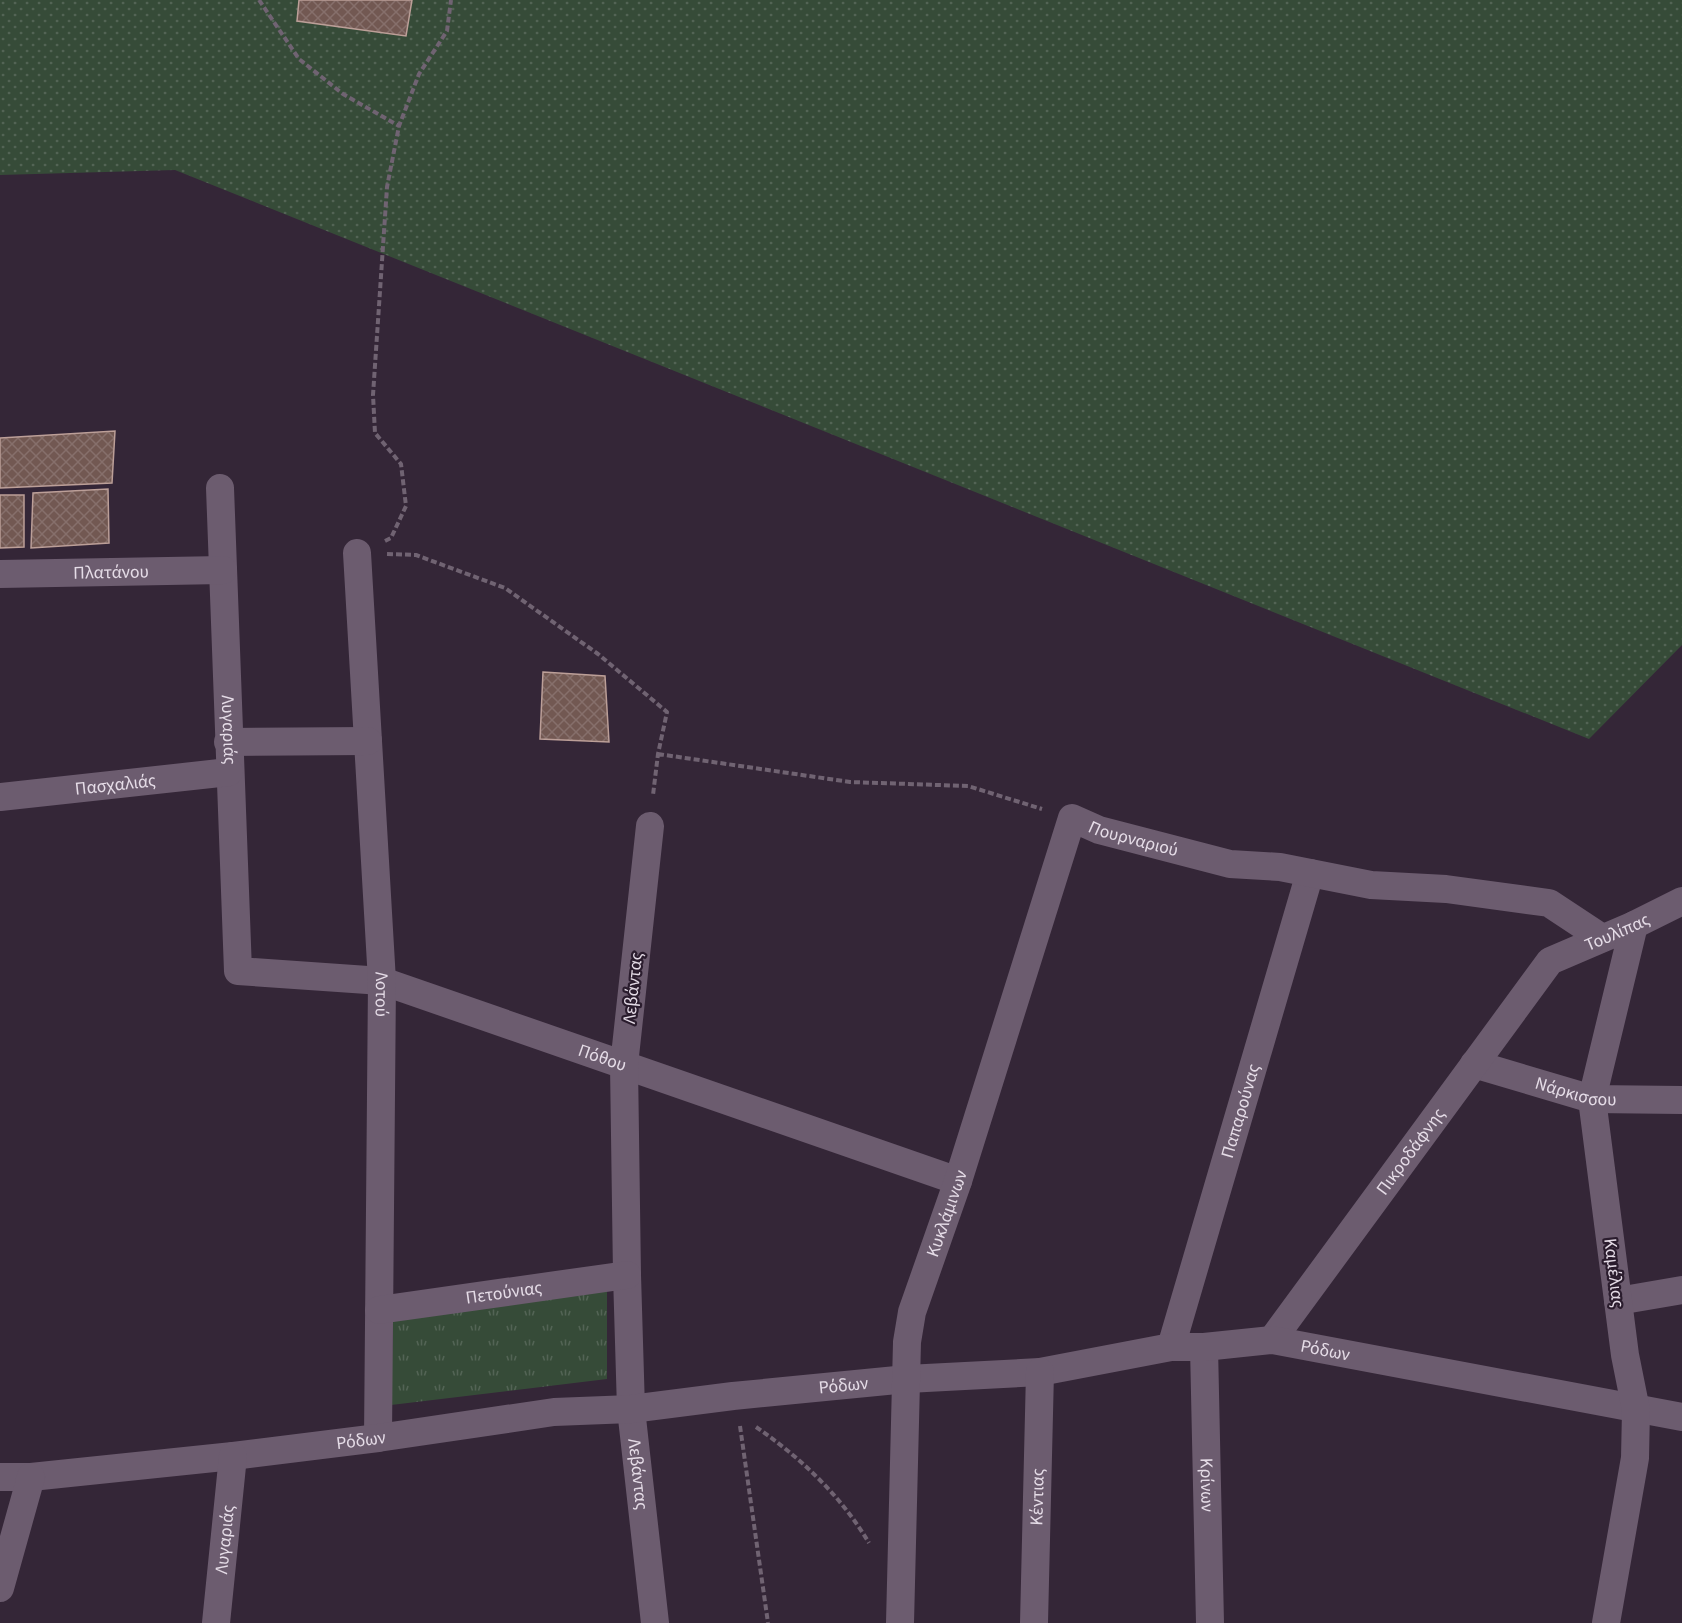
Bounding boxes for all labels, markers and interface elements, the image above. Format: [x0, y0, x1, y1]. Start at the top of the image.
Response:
street label: Πλατάνου [73, 559, 149, 585]
street label: Λυγαριάς [215, 695, 243, 765]
street label: Πασχαλιάς [74, 768, 157, 801]
street label: Πουρναριού [1084, 814, 1181, 863]
street label: Τουλίπας [1581, 907, 1654, 957]
street label: Λεβάντας [617, 951, 649, 1025]
street label: Λοτού [369, 971, 395, 1017]
street label: Πόθου [575, 1038, 630, 1077]
street label: Παπαρούνας [1215, 1061, 1266, 1161]
street label: Νάρκισσου [1532, 1070, 1617, 1112]
street label: Πικροδάφνης [1370, 1102, 1451, 1200]
street label: Κυκλάμινων [920, 1166, 973, 1260]
street label: Καμέλιας [1597, 1237, 1631, 1309]
street label: Πετούνιας [464, 1275, 544, 1310]
street label: Ρόδων [1299, 1333, 1353, 1367]
street label: Ρόδων [817, 1370, 870, 1400]
street label: Ρόδων [335, 1424, 388, 1456]
street label: Λεβάντας [622, 1437, 655, 1511]
street label: Κρίνων [1194, 1458, 1220, 1513]
street label: Κέντιας [1024, 1468, 1050, 1526]
street label: Λυγαριάς [209, 1503, 240, 1575]

